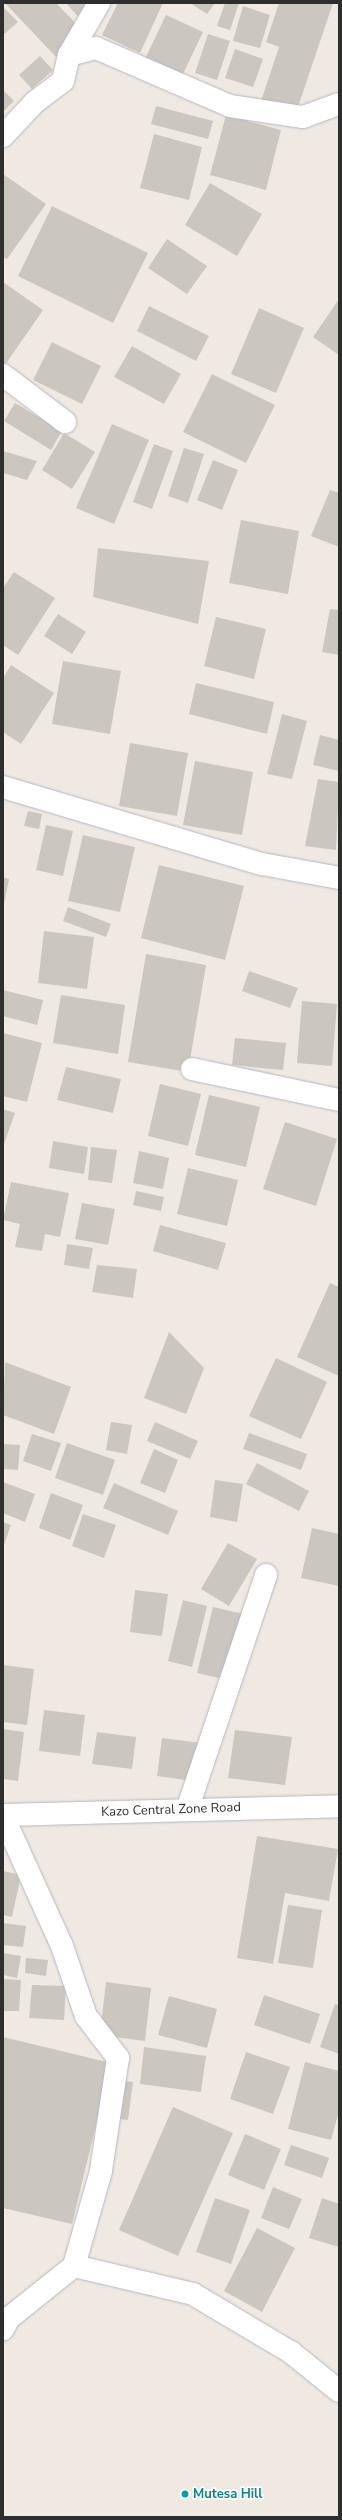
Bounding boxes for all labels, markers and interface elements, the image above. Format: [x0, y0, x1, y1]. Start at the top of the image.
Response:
street label: Kazo Central Zone Road [101, 1800, 241, 1820]
place label: Mutesa Hill [193, 2486, 262, 2502]
marker: Mutesa Hill [180, 2489, 190, 2499]

